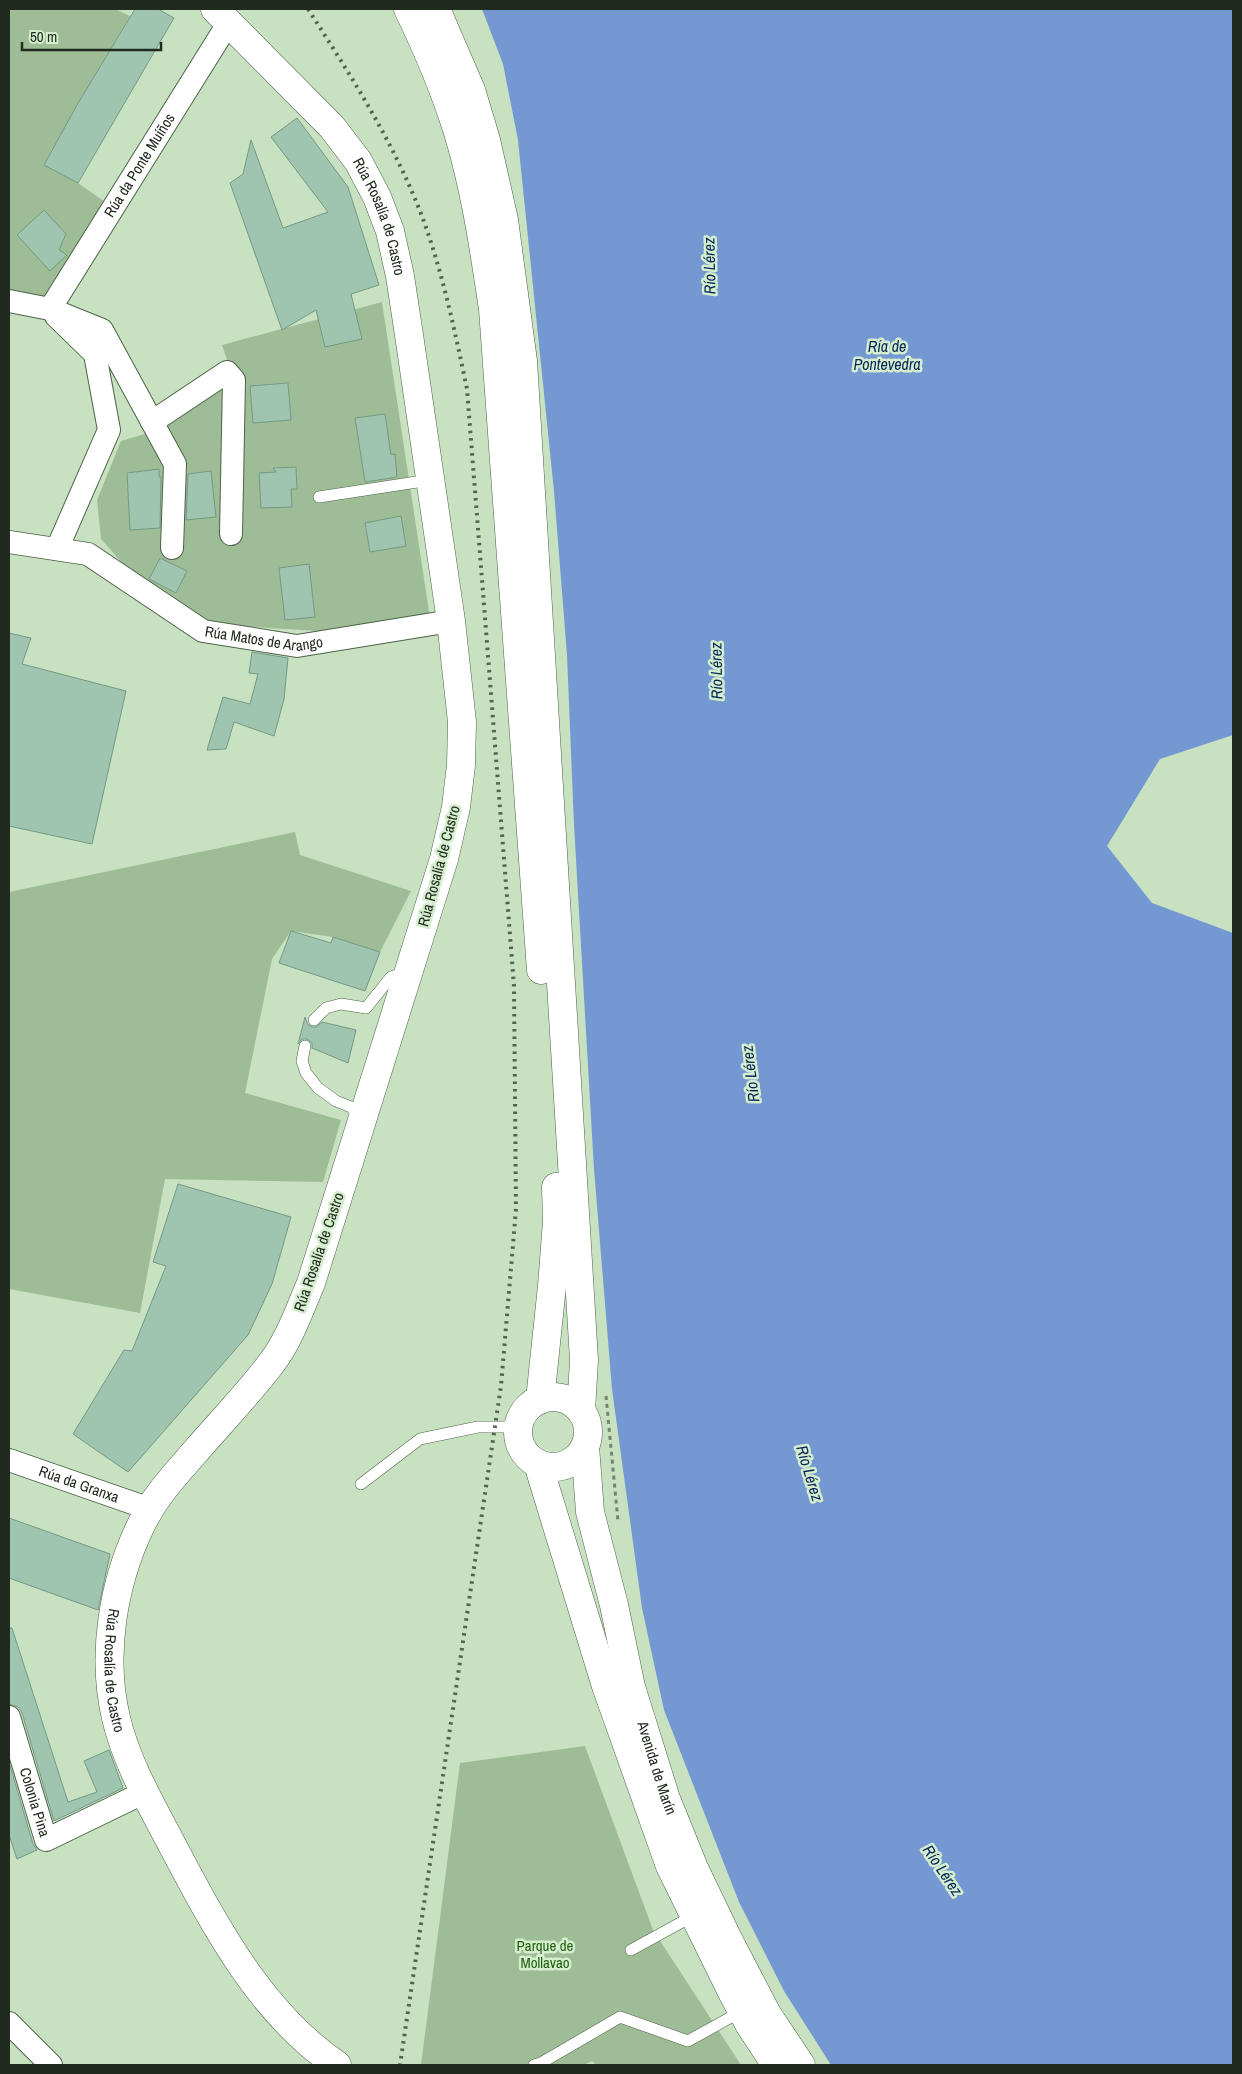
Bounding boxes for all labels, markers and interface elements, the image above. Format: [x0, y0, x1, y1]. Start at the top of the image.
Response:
scale bar [22, 20, 161, 52]
text: 50 m [30, 26, 57, 47]
street label: Rúa da Ponte Muíños [99, 109, 180, 221]
street label: Rúa Rosalía de Castro [348, 154, 411, 277]
water label: Río Lérez [697, 237, 720, 295]
water label: Ría de Pontevedra [853, 335, 921, 375]
street label: Rúa Matos de Arango [204, 620, 324, 656]
water label: Río Lérez [704, 642, 727, 700]
street label: Rúa Rosalía de Castro [412, 803, 465, 929]
water label: Río Lérez [736, 1044, 764, 1104]
street label: Rúa Rosalía de Castro [288, 1189, 349, 1314]
water label: Río Lérez [791, 1443, 829, 1504]
street label: Rúa da Granxa [36, 1460, 122, 1507]
street label: Rúa Rosalía de Castro [99, 1607, 130, 1735]
street label: Avenida de Marín [632, 1718, 682, 1818]
street label: Colonia Pina [15, 1765, 55, 1839]
water label: Río Lérez [918, 1840, 968, 1900]
park label: Parque de Mollavao [517, 1935, 574, 1973]

